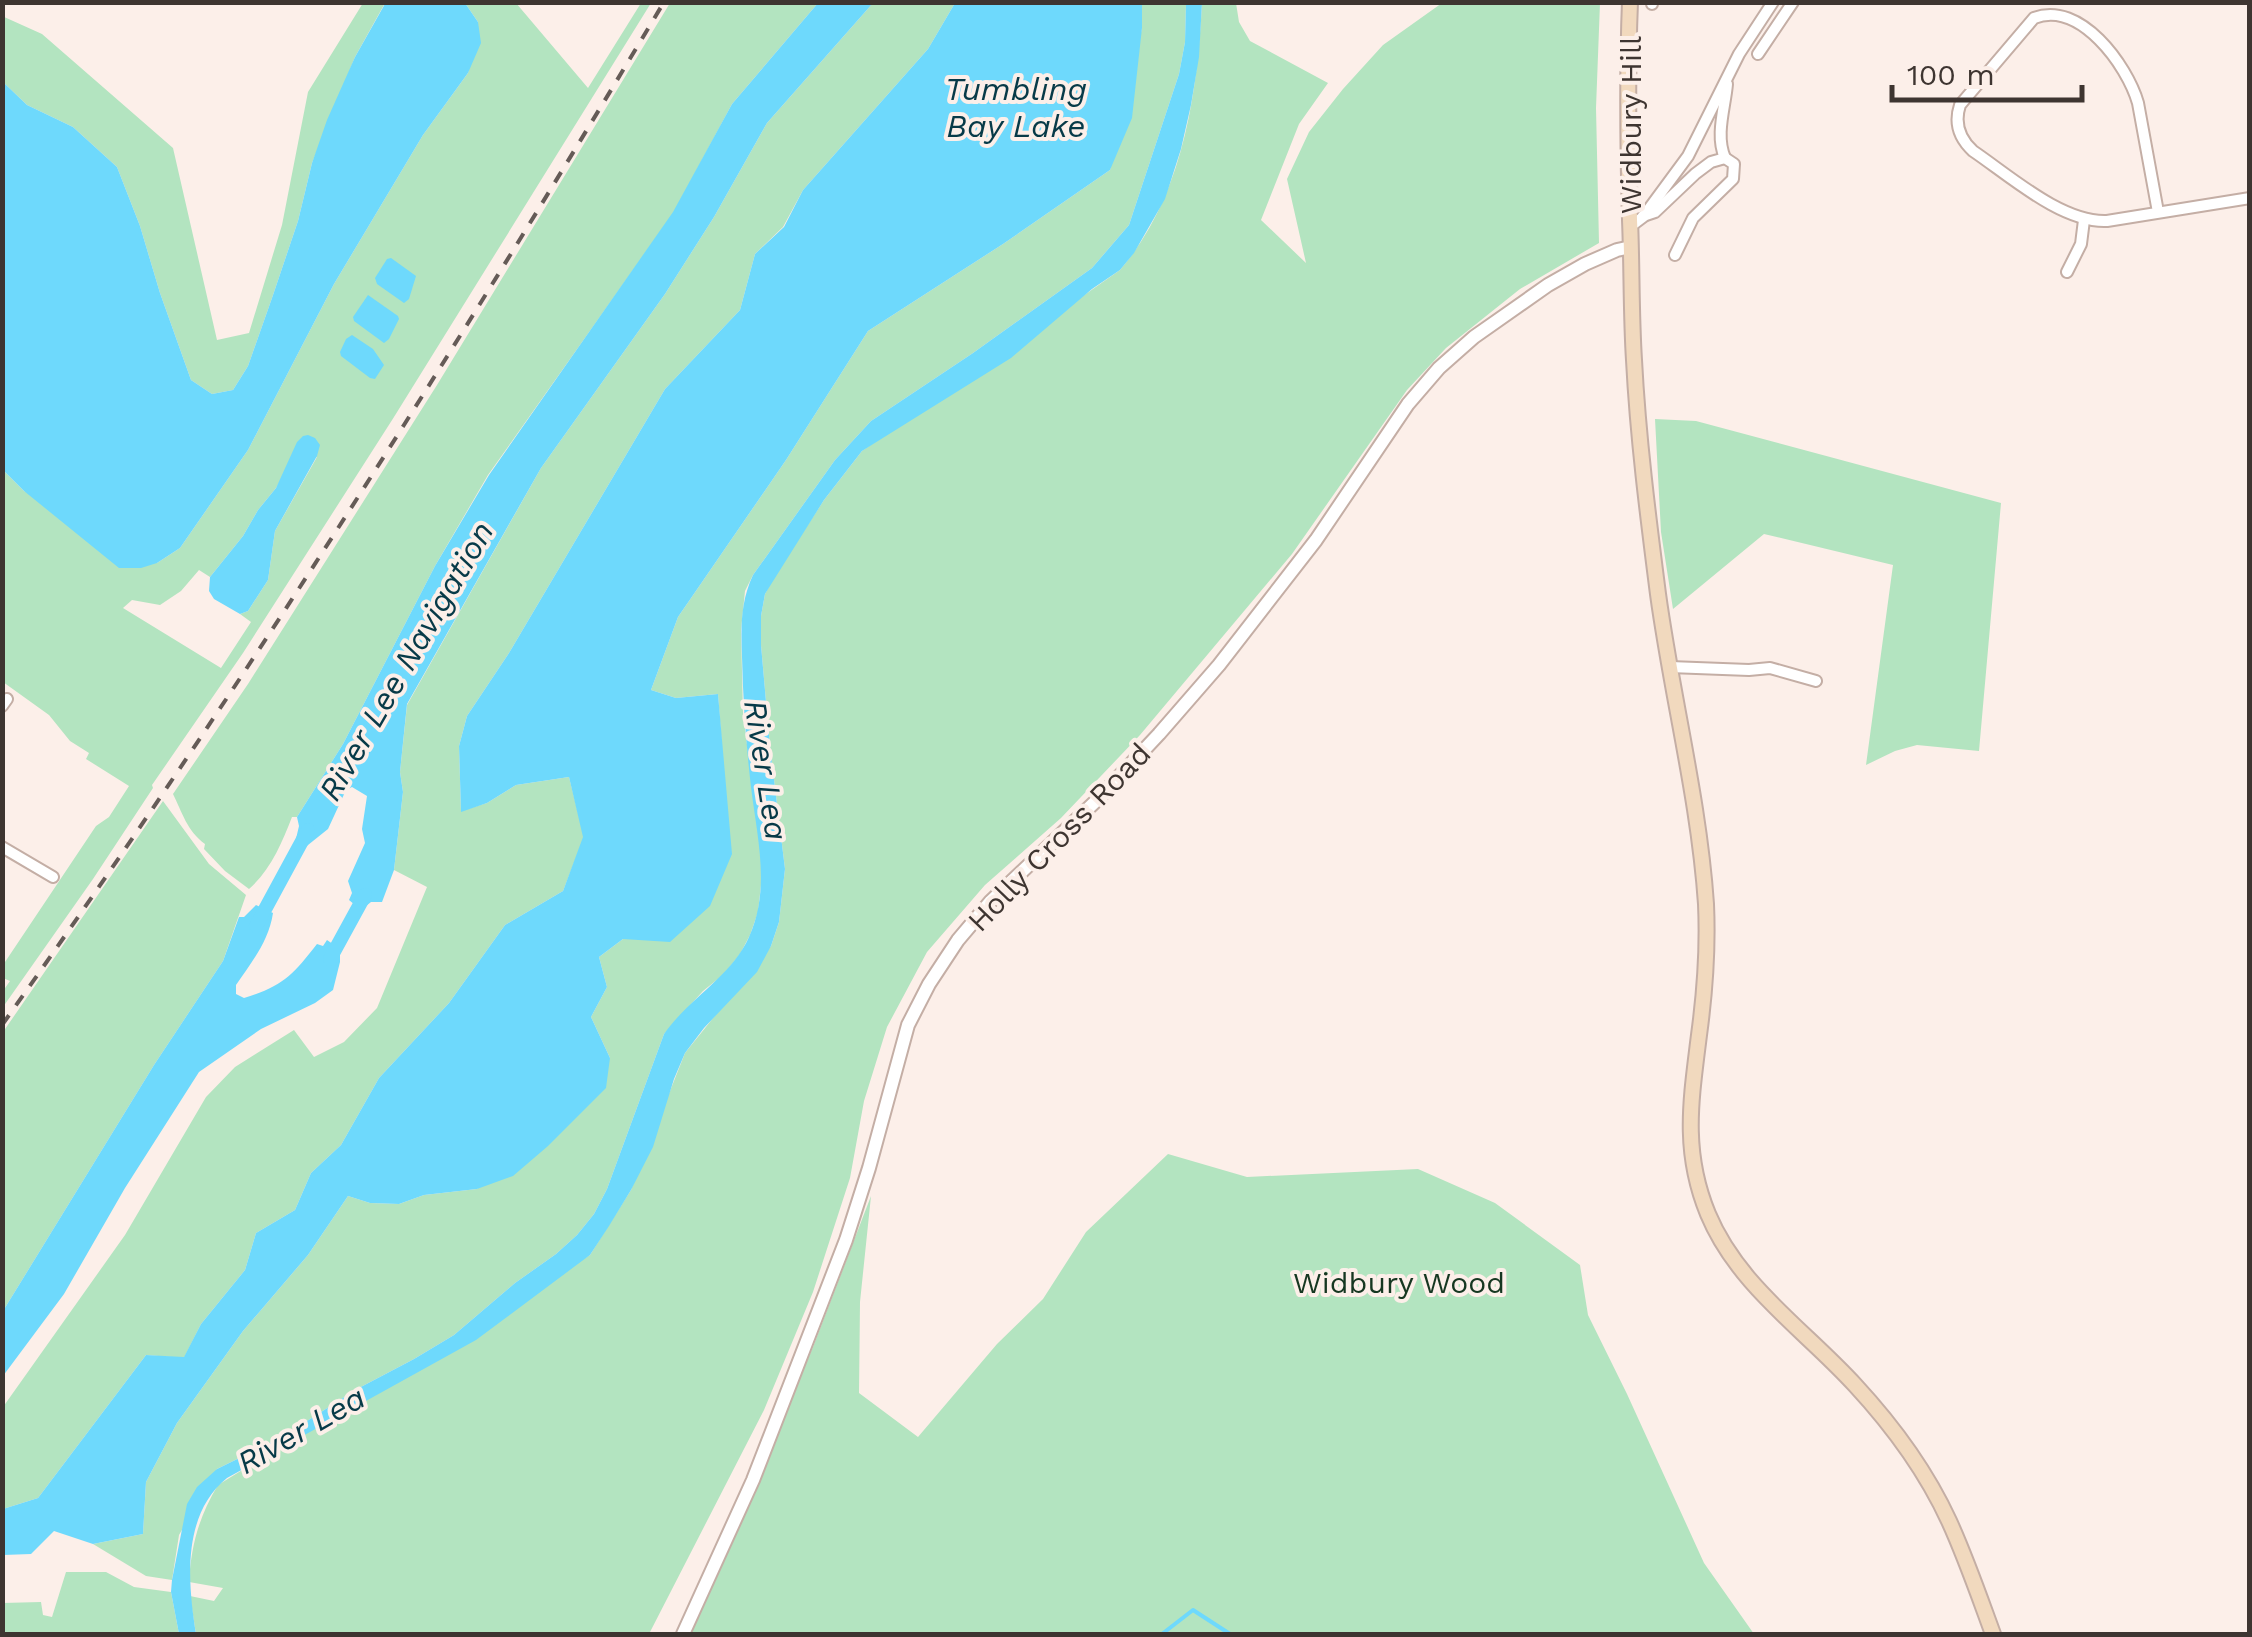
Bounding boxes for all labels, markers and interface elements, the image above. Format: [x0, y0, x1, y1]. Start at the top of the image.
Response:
street label: Widbury Hill [1613, 36, 1648, 214]
scale bar [1892, 40, 2082, 102]
text: 100 m [1907, 57, 1995, 92]
water label: Tumbling Bay Lake [945, 70, 1087, 145]
water label: River Lee Navigation [311, 515, 501, 807]
water label: River Lea [736, 697, 796, 843]
street label: Holly Cross Road [960, 736, 1158, 938]
park label: Widbury Wood [1293, 1265, 1505, 1300]
water label: River Lea [230, 1378, 372, 1482]

